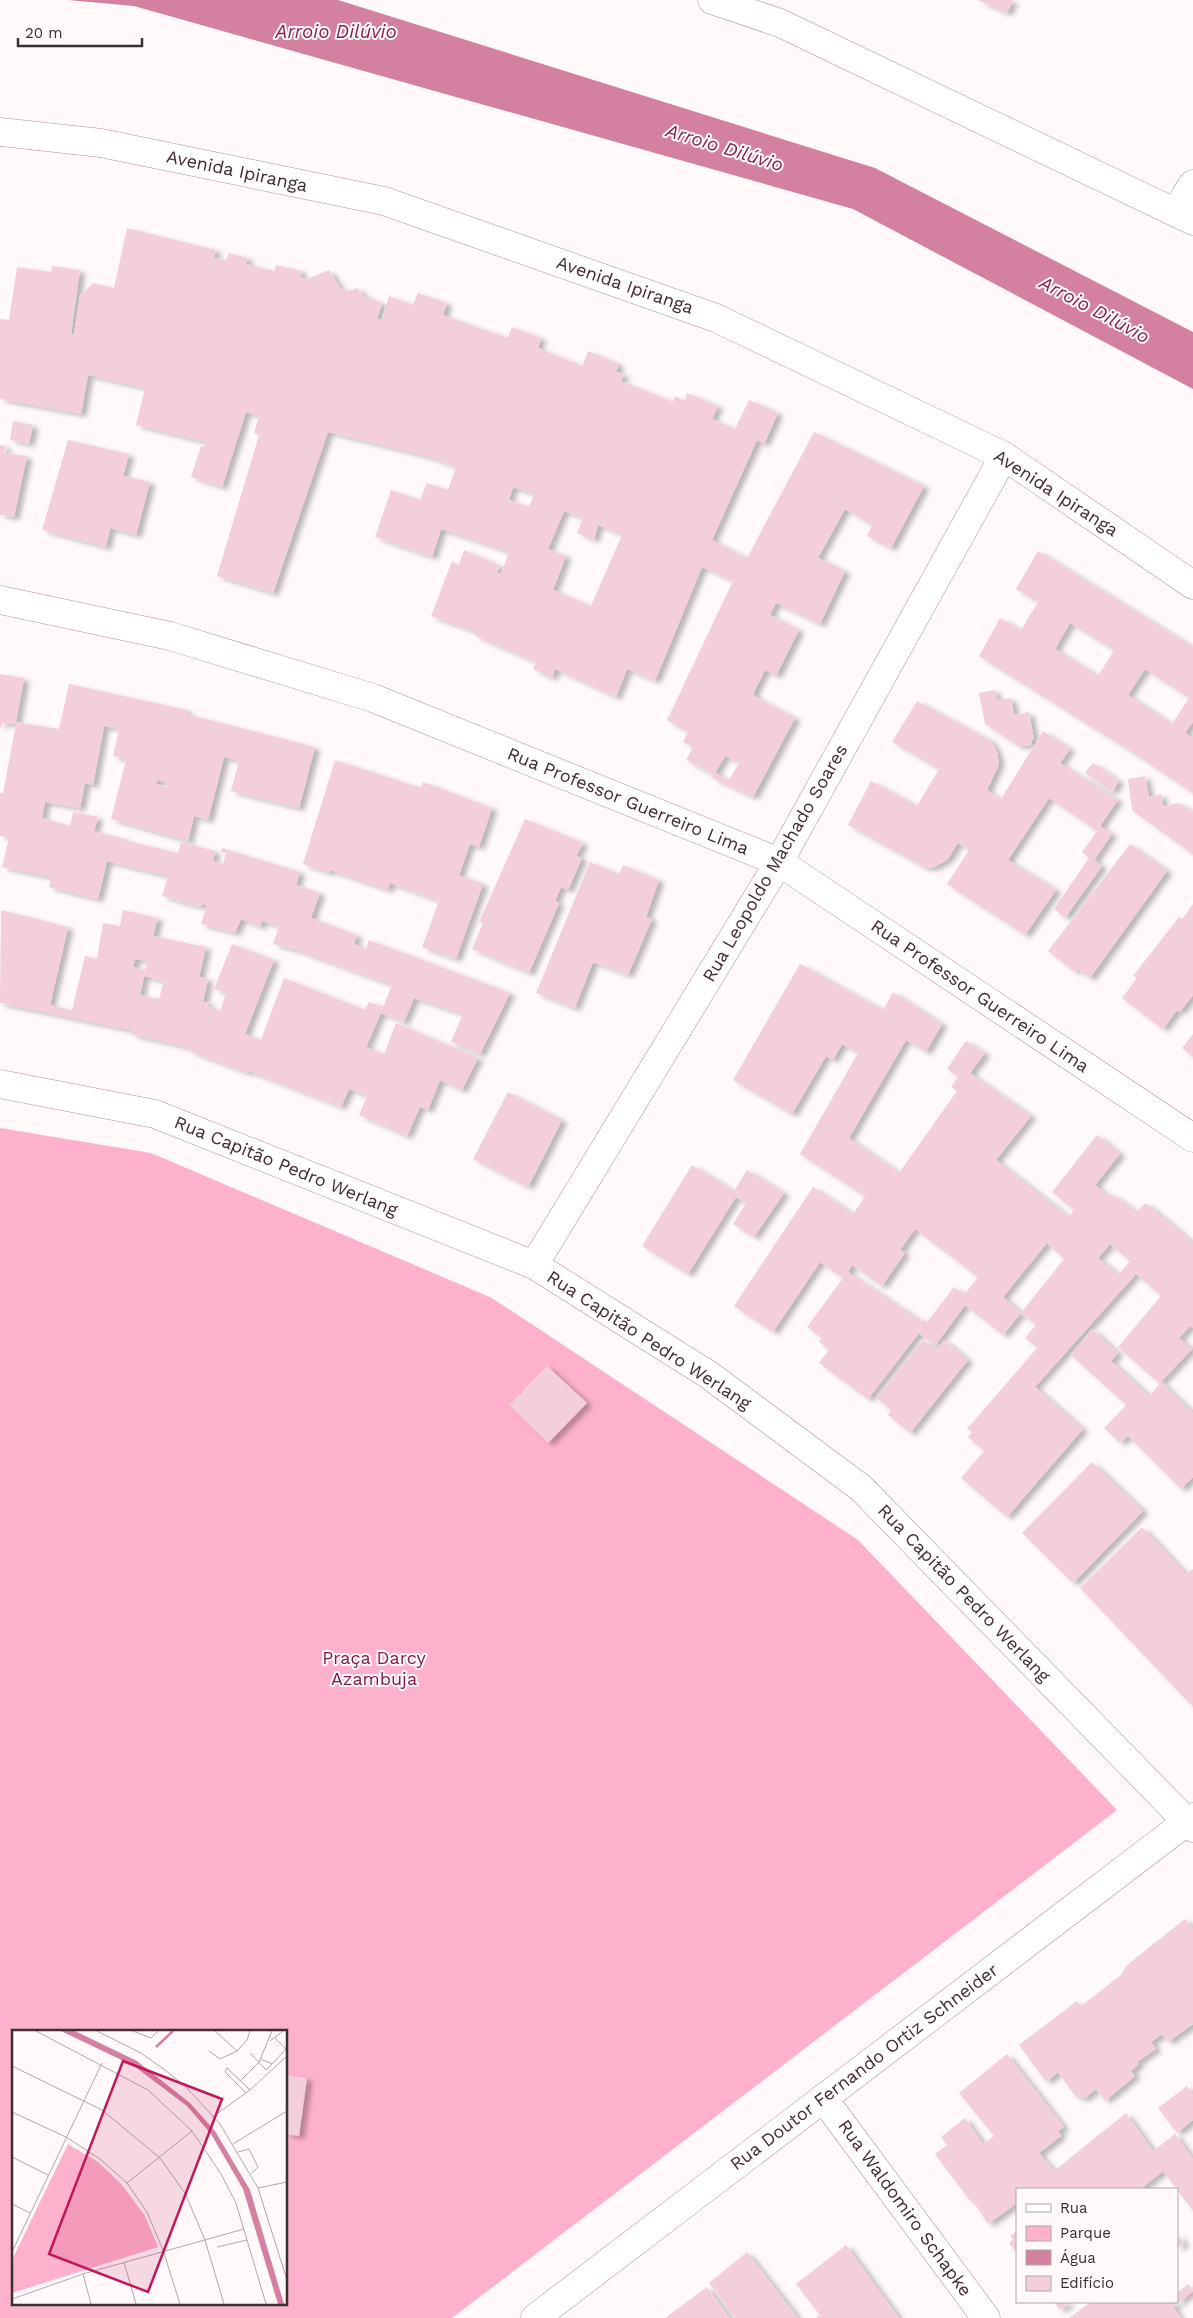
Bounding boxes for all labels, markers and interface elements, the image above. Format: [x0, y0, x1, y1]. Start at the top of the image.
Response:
scale bar [18, 15, 141, 47]
water label: Arroio Dilúvio [274, 20, 397, 43]
text: 20 m [25, 24, 63, 42]
water label: Arroio Dilúvio [662, 118, 786, 176]
street label: Avenida Ipiranga [165, 145, 310, 196]
street label: Avenida Ipiranga [554, 251, 697, 318]
water label: Arroio Dilúvio [1035, 270, 1154, 348]
street label: Avenida Ipiranga [990, 445, 1122, 541]
street label: Rua Leopoldo Machado Soares [698, 740, 851, 985]
street label: Rua Professor Guerreiro Lima [504, 742, 752, 859]
street label: Rua Professor Guerreiro Lima [867, 915, 1093, 1077]
street label: Rua Capitão Pedro Werlang [171, 1111, 401, 1220]
street label: Rua Capitão Pedro Werlang [543, 1266, 756, 1414]
street label: Rua Capitão Pedro Werlang [874, 1499, 1055, 1686]
park label: Praça Darcy Azambuja [322, 1647, 426, 1689]
street label: Rua Doutor Fernando Ortiz Schneider [726, 1959, 1002, 2174]
inset map [12, 2030, 288, 2306]
street label: Rua Waldomiro Schapke [834, 2115, 977, 2300]
legend [1016, 2188, 1178, 2303]
text: Rua [1060, 2199, 1088, 2217]
text: Parque [1060, 2224, 1111, 2242]
text: Água [1060, 2249, 1096, 2267]
text: Edifício [1060, 2274, 1114, 2292]

